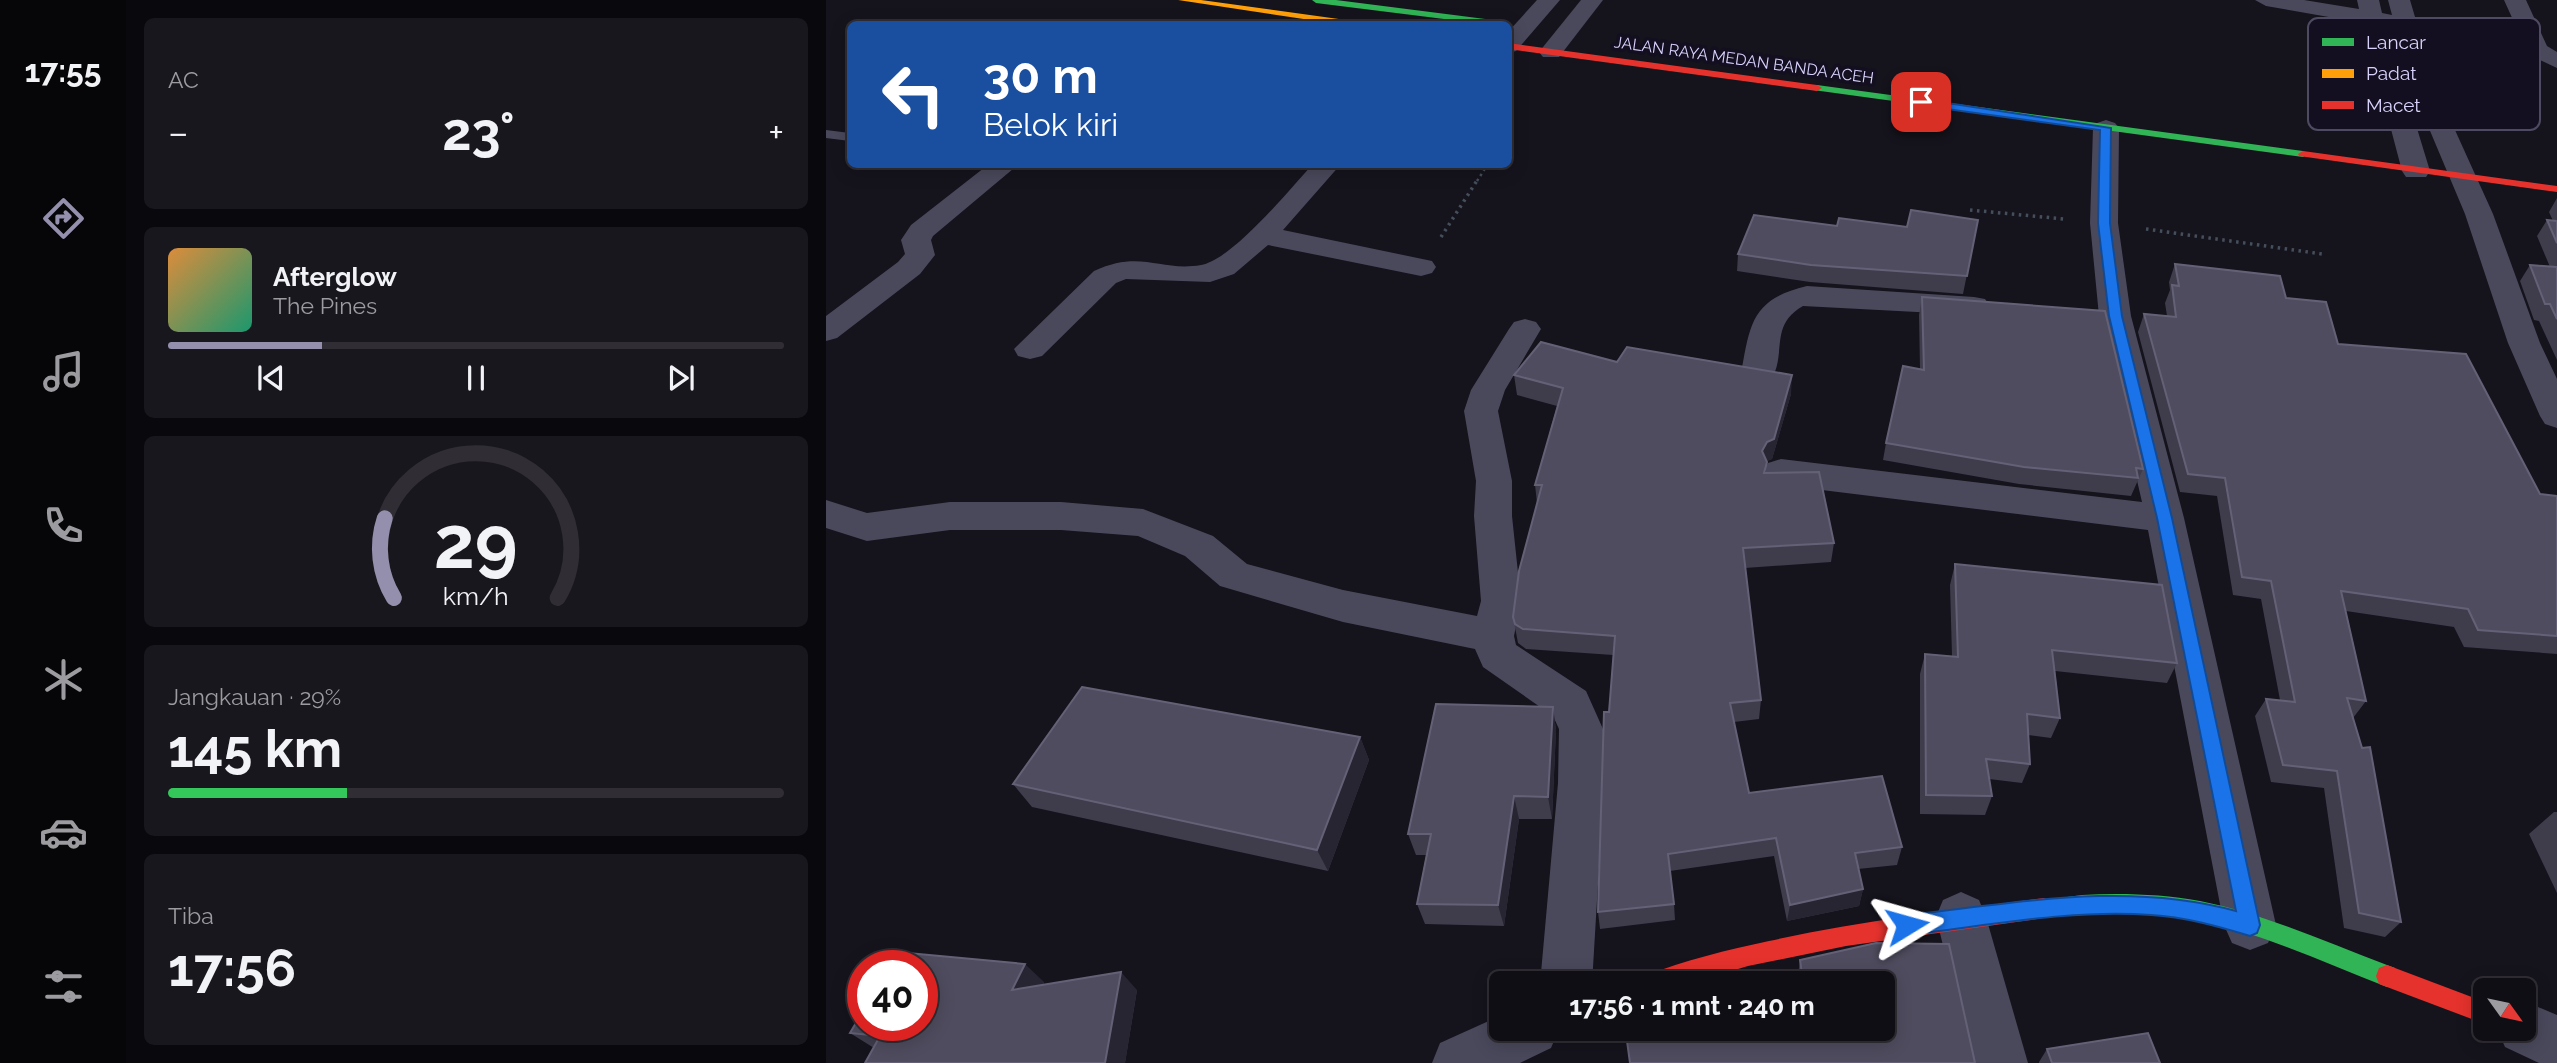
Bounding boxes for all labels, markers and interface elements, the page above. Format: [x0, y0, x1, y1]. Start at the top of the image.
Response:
legend [2308, 18, 2540, 130]
text: Lancar [2366, 31, 2426, 53]
street label: JALAN RAYA MEDAN BANDA ACEH [1613, 32, 1875, 88]
text: 30 m [983, 47, 1098, 104]
icon: left [868, 49, 959, 140]
text: 17:55 [24, 52, 102, 89]
text: Padat [2366, 62, 2417, 84]
text: AC [168, 66, 199, 93]
pin [1891, 72, 1951, 132]
icon: arrive [1902, 83, 1940, 121]
text: Macet [2366, 94, 2421, 116]
text: 23° [442, 101, 515, 162]
text: Belok kiri [983, 106, 1118, 143]
text: − [168, 110, 188, 155]
text: + [768, 110, 784, 155]
icon: directions [39, 194, 88, 243]
text: Afterglow [273, 262, 397, 292]
text: The Pines [273, 292, 377, 319]
icon: music [39, 347, 88, 396]
icon: previous [252, 359, 290, 397]
icon: pause [457, 359, 495, 397]
icon: next [662, 359, 700, 397]
text: 29 [434, 500, 518, 585]
icon: phone [39, 501, 88, 550]
text: km/h [443, 580, 509, 610]
icon: climate [39, 655, 88, 704]
text: Jangkauan · 29% [168, 683, 341, 710]
text: 145 km [168, 718, 342, 779]
icon: car [39, 808, 88, 857]
position arrow [1870, 888, 1944, 962]
text: Tiba [168, 902, 214, 929]
text: 17:56 [168, 937, 296, 998]
speed limit sign: 40 [847, 950, 938, 1041]
icon: filters [39, 962, 88, 1011]
north arrow [2473, 978, 2536, 1041]
map controls [2473, 978, 2536, 1041]
text: 17:56 · 1 mnt · 240 m [1569, 991, 1815, 1021]

